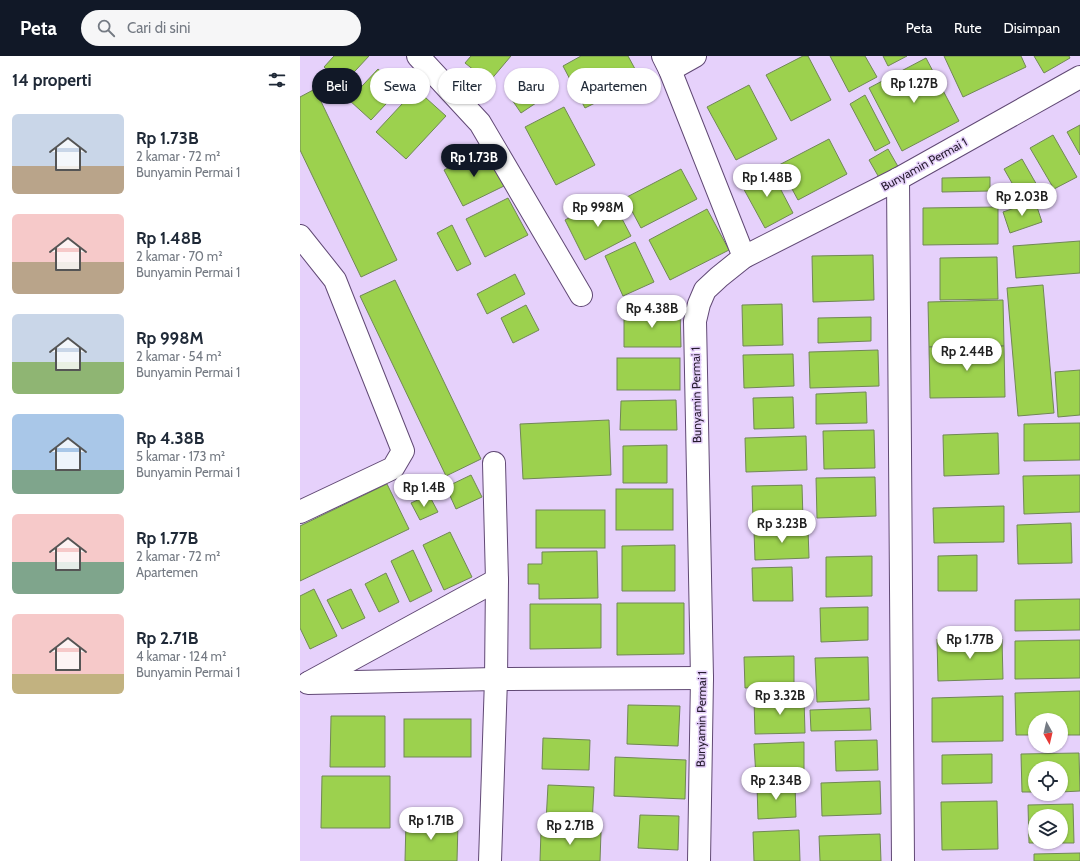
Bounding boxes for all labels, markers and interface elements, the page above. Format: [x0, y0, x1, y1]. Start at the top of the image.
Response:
search box [81, 10, 361, 46]
text: Peta [20, 17, 57, 40]
icon: search [95, 17, 117, 39]
text: Cari di sini [127, 19, 190, 37]
text: Peta [906, 19, 932, 37]
text: Rute [954, 19, 982, 37]
text: Disimpan [1004, 19, 1060, 37]
chip: Beli [312, 68, 362, 104]
chip: Sewa [370, 68, 430, 104]
chip: Filter [438, 68, 496, 104]
chip: Baru [504, 68, 559, 104]
chip: Apartemen [567, 68, 661, 104]
icon: filters [266, 69, 288, 91]
text: 14 properti [12, 70, 92, 90]
pin: Rp 1.27B [873, 70, 955, 104]
text: Rp 1.27B [890, 75, 938, 91]
text: Rp 1.73B [136, 128, 199, 148]
icon: home [44, 130, 92, 178]
street label: Bunyamin Permai 1 [878, 134, 970, 194]
pin: Rp 1.73B [433, 144, 515, 178]
text: 2 kamar · 72 m² [136, 148, 220, 164]
text: Rp 1.73B [450, 149, 498, 165]
text: Bunyamin Permai 1 [136, 164, 240, 180]
pin: Rp 1.48B [726, 164, 808, 198]
text: Rp 1.48B [742, 169, 792, 185]
pin: Rp 2.03B [981, 183, 1063, 217]
text: Rp 2.03B [996, 188, 1048, 204]
pin: Rp 998M [561, 194, 635, 228]
text: Rp 998M [572, 199, 624, 215]
text: Rp 1.48B [136, 228, 202, 248]
icon: home [44, 230, 92, 278]
text: 2 kamar · 70 m² [136, 248, 223, 264]
text: Bunyamin Permai 1 [136, 264, 240, 280]
pin: Rp 4.38B [611, 295, 693, 329]
text: Rp 4.38B [626, 300, 678, 316]
text: Rp 998M [136, 328, 204, 348]
icon: home [44, 330, 92, 378]
pin: Rp 2.44B [926, 338, 1008, 372]
text: Rp 2.44B [941, 343, 993, 359]
street label: Bunyamin Permai 1 [688, 347, 704, 443]
text: 2 kamar · 54 m² [136, 348, 222, 364]
text: Bunyamin Permai 1 [136, 364, 240, 380]
text: Rp 4.38B [136, 428, 204, 448]
icon: home [44, 430, 92, 478]
text: 5 kamar · 173 m² [136, 448, 225, 464]
text: Bunyamin Permai 1 [136, 464, 240, 480]
pin: Rp 1.4B [387, 474, 461, 508]
text: Rp 1.4B [403, 479, 445, 495]
pin: Rp 3.23B [741, 510, 823, 544]
text: Rp 3.23B [757, 515, 807, 531]
text: Rp 1.77B [136, 528, 198, 548]
icon: home [44, 530, 92, 578]
text: 2 kamar · 72 m² [136, 548, 220, 564]
text: Apartemen [136, 564, 198, 580]
pin: Rp 1.77B [929, 626, 1011, 660]
text: Rp 2.71B [136, 628, 198, 648]
icon: home [44, 630, 92, 678]
text: Rp 1.77B [946, 631, 994, 647]
text: 4 kamar · 124 m² [136, 648, 226, 664]
text: Bunyamin Permai 1 [136, 664, 240, 680]
street label: Bunyamin Permai 1 [693, 671, 709, 767]
pin: Rp 3.32B [739, 682, 821, 716]
text: Rp 3.32B [755, 687, 805, 703]
north arrow [1028, 713, 1068, 753]
map controls [1028, 713, 1068, 849]
button: locate [1028, 761, 1068, 801]
pin: Rp 2.34B [735, 767, 817, 801]
text: Rp 2.34B [750, 772, 802, 788]
pin: Rp 1.71B [390, 807, 472, 841]
button: layers [1028, 809, 1068, 849]
text: Rp 1.71B [408, 812, 454, 828]
pin: Rp 2.71B [529, 812, 611, 846]
text: Rp 2.71B [546, 817, 594, 833]

